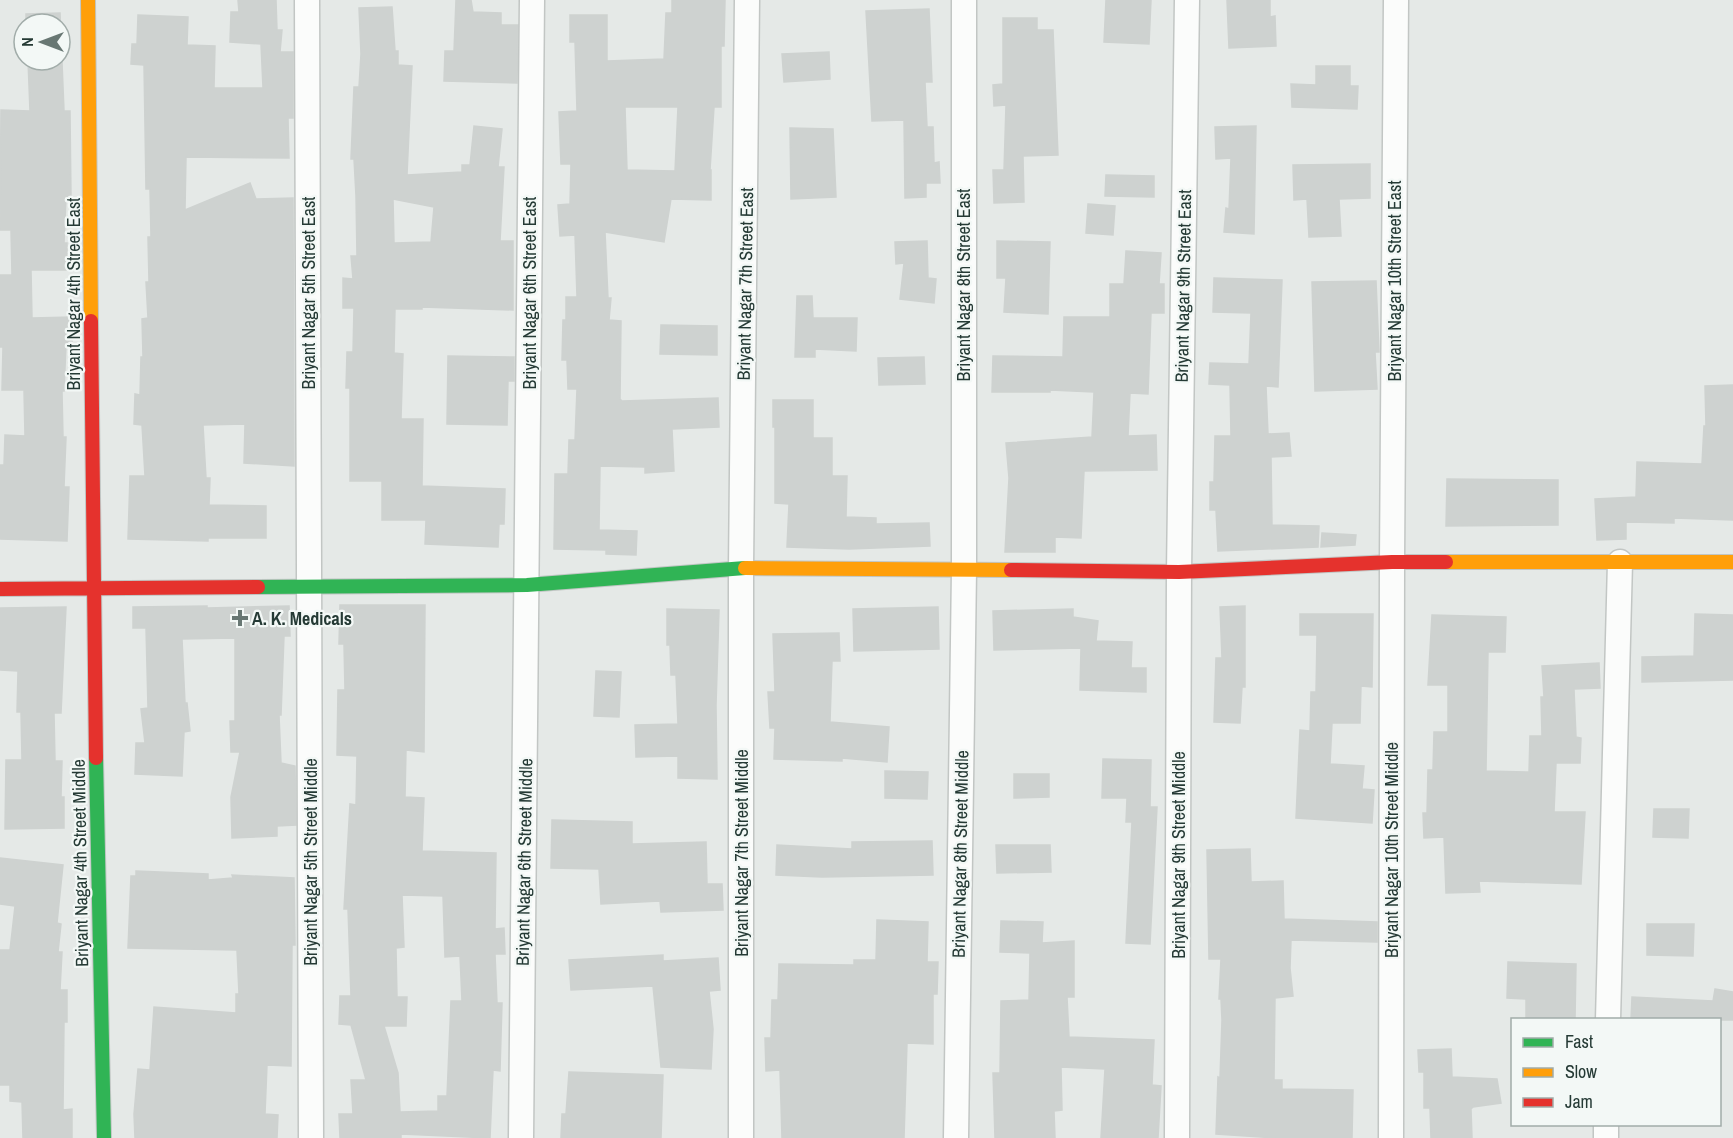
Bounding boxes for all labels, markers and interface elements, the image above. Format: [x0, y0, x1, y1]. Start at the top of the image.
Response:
north arrow [12, 12, 72, 72]
text: N [16, 37, 38, 47]
street label: Briyant Nagar 10th Street East [1382, 180, 1407, 382]
street label: Briyant Nagar 7th Street East [731, 187, 759, 381]
street label: Briyant Nagar 8th Street East [951, 189, 976, 381]
street label: Briyant Nagar 9th Street East [1169, 189, 1197, 383]
street label: Briyant Nagar 5th Street East [296, 197, 321, 389]
street label: Briyant Nagar 6th Street East [517, 197, 542, 389]
street label: Briyant Nagar 4th Street East [61, 198, 86, 390]
place label: A. K. Medicals [252, 606, 352, 631]
marker: A. K. Medicals [233, 611, 247, 625]
street label: Briyant Nagar 10th Street Middle [1379, 742, 1404, 958]
street label: Briyant Nagar 7th Street Middle [729, 749, 754, 957]
street label: Briyant Nagar 8th Street Middle [946, 750, 974, 958]
street label: Briyant Nagar 9th Street Middle [1166, 751, 1191, 959]
street label: Briyant Nagar 5th Street Middle [298, 758, 323, 966]
street label: Briyant Nagar 6th Street Middle [510, 758, 538, 966]
street label: Briyant Nagar 4th Street Middle [66, 759, 94, 967]
legend [1511, 1018, 1721, 1126]
text: Fast [1565, 1029, 1593, 1054]
text: Slow [1565, 1059, 1597, 1084]
text: Jam [1565, 1089, 1593, 1114]

